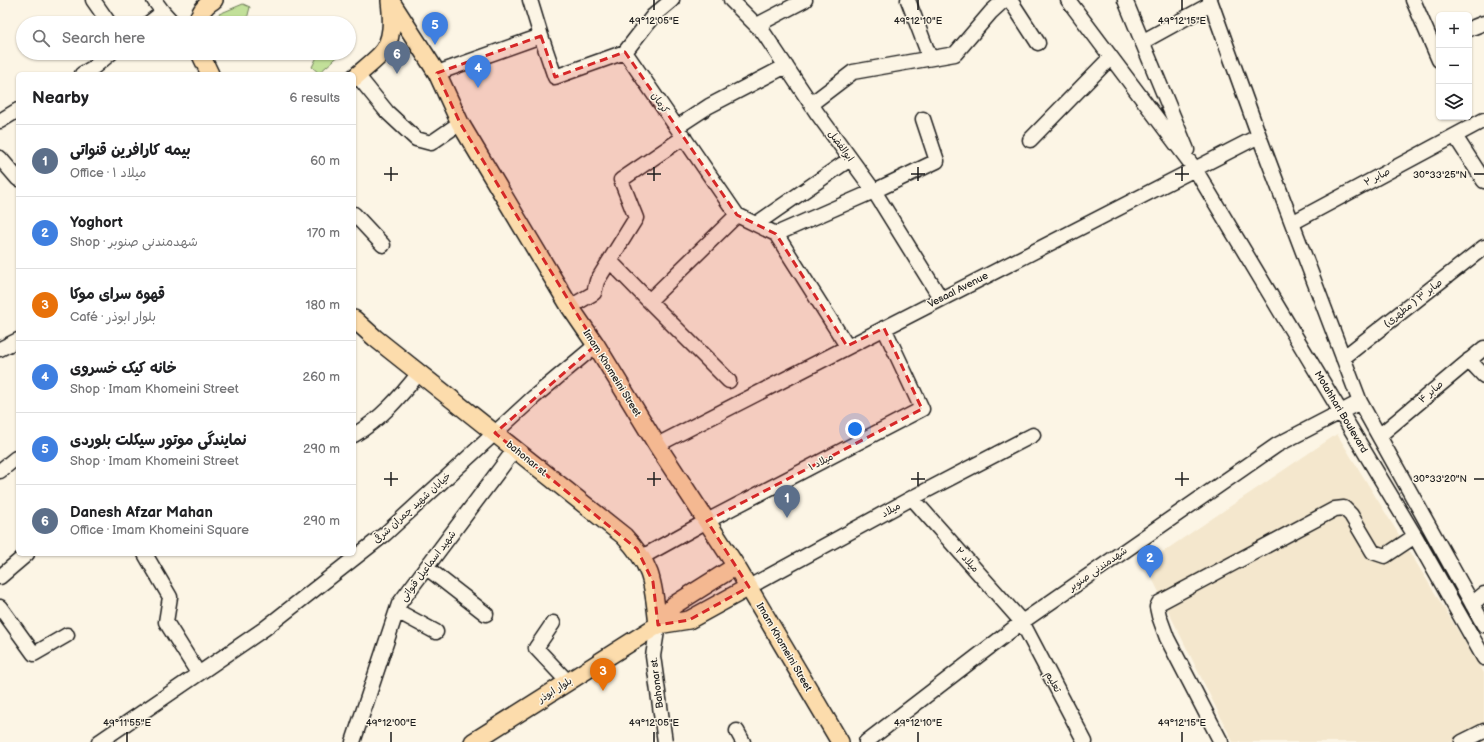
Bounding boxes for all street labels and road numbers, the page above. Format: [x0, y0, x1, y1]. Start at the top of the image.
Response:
street label: کرمان [649, 90, 671, 116]
street label: ابوالفضل [826, 128, 856, 164]
street label: صابر ۲ [1362, 165, 1392, 189]
street label: Vesaal Avenue [926, 270, 990, 310]
street label: صابر ۳ ( مطهری) [1381, 276, 1445, 330]
street label: Imam Khomeini Street [580, 327, 644, 419]
street label: Motahhari Boulevard [1312, 369, 1370, 455]
street label: صابر ۴ [1416, 378, 1446, 406]
street label: bahonar st. [504, 439, 550, 479]
street label: میلاد ۱ [807, 450, 836, 473]
street label: خیابان شهید چمران شرقی [370, 469, 453, 546]
street label: میلاد [879, 500, 903, 520]
street label: شهید اسماعیل قنواتی [397, 528, 459, 604]
street label: شهدمندنی صنوبر [1066, 544, 1130, 595]
street label: میلاد ۲ [953, 545, 981, 575]
street label: Imam Khomeini Street [754, 601, 814, 693]
street label: Bahonar st. [648, 657, 666, 709]
street label: تعلیم [1042, 669, 1063, 695]
street label: بلوار ابوذر [535, 675, 574, 706]

